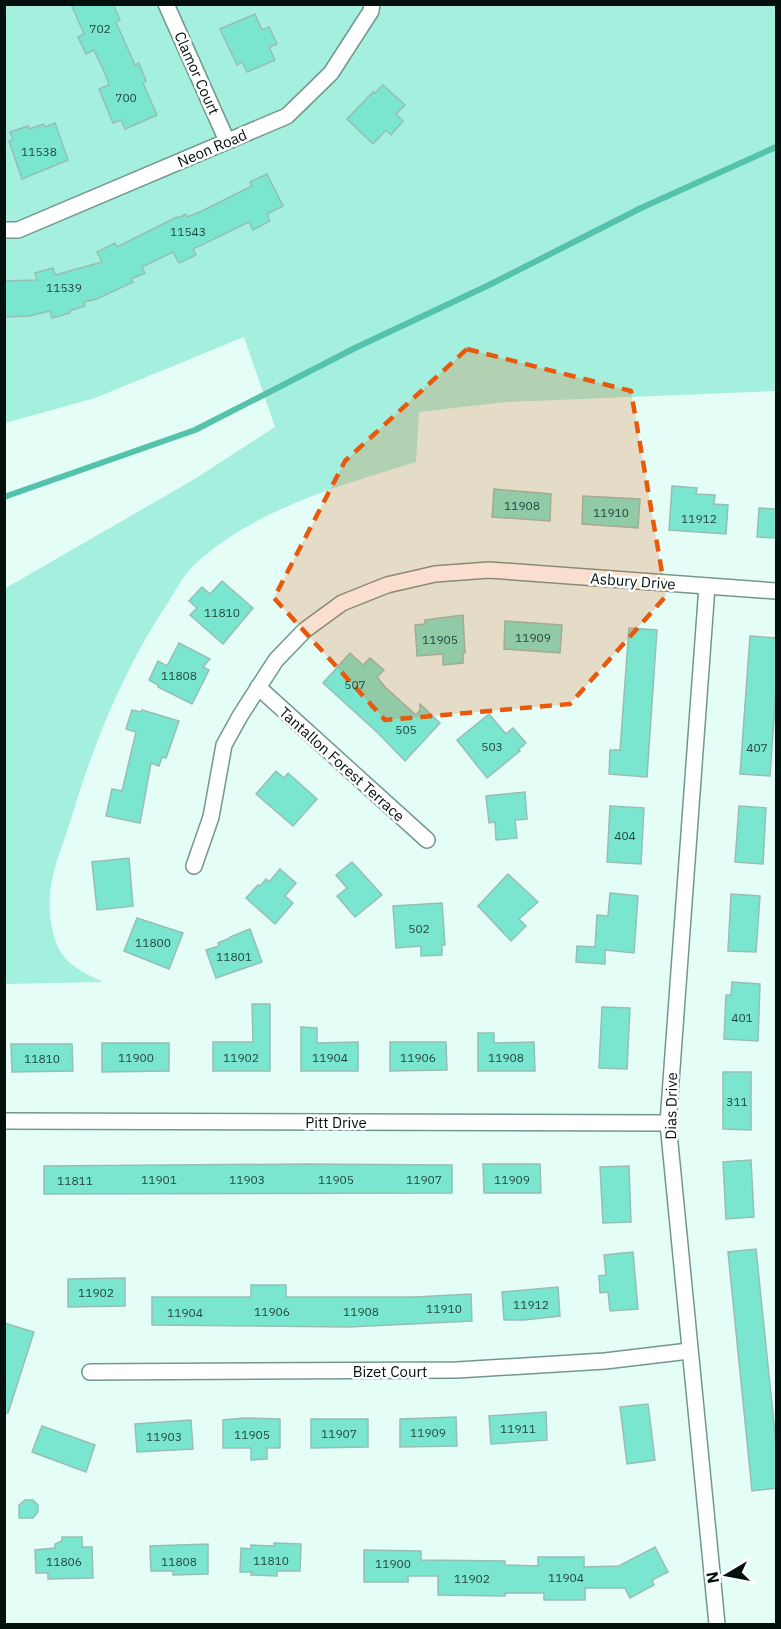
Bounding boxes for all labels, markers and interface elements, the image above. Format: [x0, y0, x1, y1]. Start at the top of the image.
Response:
house number: 702 [89, 21, 111, 36]
street label: Clamor Court [170, 28, 224, 118]
house number: 700 [115, 90, 137, 105]
street label: Neon Road [174, 125, 250, 171]
house number: 11538 [21, 144, 57, 159]
house number: 11543 [170, 224, 206, 239]
house number: 11539 [46, 280, 82, 295]
house number: 11908 [504, 498, 540, 513]
house number: 11910 [593, 505, 629, 520]
house number: 11912 [681, 511, 717, 526]
street label: Asbury Drive [590, 569, 676, 593]
house number: 11810 [204, 605, 240, 620]
house number: 11909 [515, 630, 551, 645]
house number: 11905 [422, 632, 458, 647]
house number: 11808 [161, 668, 197, 683]
house number: 507 [344, 677, 366, 692]
street label: Tantallon Forest Terrace [275, 703, 409, 825]
house number: 505 [395, 722, 417, 737]
house number: 503 [481, 739, 503, 754]
house number: 407 [746, 740, 768, 755]
house number: 404 [614, 828, 636, 843]
house number: 502 [408, 921, 430, 936]
house number: 11800 [135, 935, 171, 950]
house number: 11801 [216, 949, 252, 964]
house number: 401 [731, 1010, 753, 1025]
house number: 11900 [118, 1050, 154, 1065]
house number: 11902 [223, 1050, 259, 1065]
house number: 11904 [312, 1050, 348, 1065]
house number: 11906 [400, 1050, 436, 1065]
house number: 11908 [488, 1050, 524, 1065]
house number: 11810 [24, 1051, 60, 1066]
street label: Dias Drive [661, 1072, 681, 1140]
house number: 311 [726, 1094, 748, 1109]
street label: Pitt Drive [305, 1113, 367, 1132]
house number: 11901 [141, 1172, 177, 1187]
house number: 11903 [229, 1172, 265, 1187]
house number: 11905 [318, 1172, 354, 1187]
house number: 11907 [406, 1172, 442, 1187]
house number: 11909 [494, 1172, 530, 1187]
house number: 11811 [57, 1173, 93, 1188]
house number: 11902 [78, 1285, 114, 1300]
house number: 11912 [513, 1297, 549, 1312]
house number: 11910 [426, 1301, 462, 1316]
house number: 11906 [254, 1304, 290, 1319]
house number: 11908 [343, 1304, 379, 1319]
house number: 11904 [167, 1305, 203, 1320]
street label: Bizet Court [353, 1362, 427, 1381]
house number: 11911 [500, 1421, 536, 1436]
house number: 11909 [410, 1425, 446, 1440]
house number: 11907 [321, 1426, 357, 1441]
house number: 11905 [234, 1427, 270, 1442]
house number: 11903 [146, 1429, 182, 1444]
north arrow [697, 1545, 757, 1605]
house number: 11810 [253, 1553, 289, 1568]
house number: 11806 [46, 1554, 82, 1569]
house number: 11808 [161, 1554, 197, 1569]
house number: 11900 [375, 1556, 411, 1571]
house number: 11904 [548, 1570, 584, 1585]
text: N [701, 1570, 723, 1585]
house number: 11902 [454, 1571, 490, 1586]

